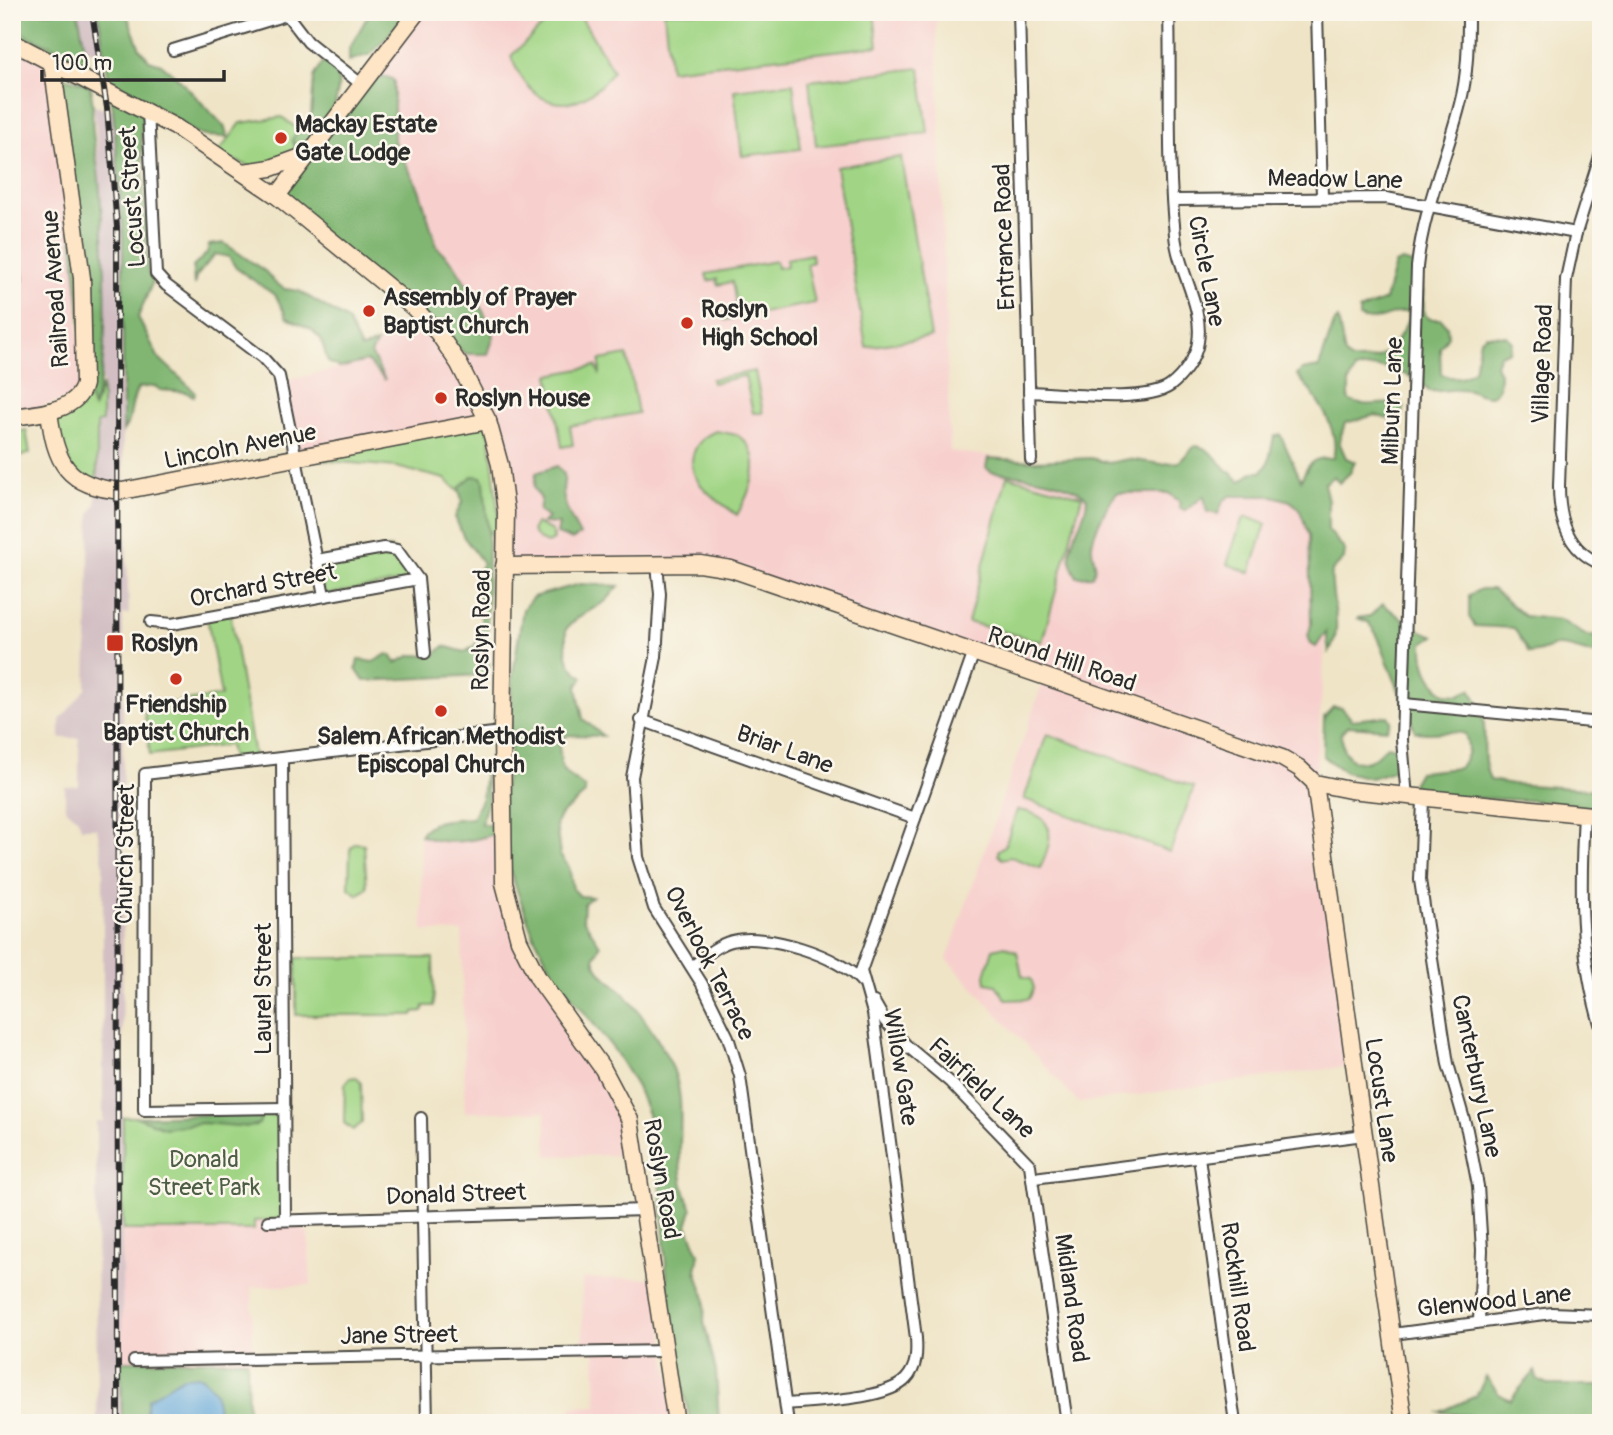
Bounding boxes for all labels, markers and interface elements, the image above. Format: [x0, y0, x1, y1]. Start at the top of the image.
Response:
scale bar [42, 38, 224, 82]
text: 100 m [52, 50, 112, 77]
place label: Mackay Estate Gate Lodge [295, 110, 438, 167]
street label: Locust Street [113, 125, 152, 268]
marker: Mackay Estate Gate Lodge [273, 130, 289, 146]
street label: Entrance Road [987, 163, 1022, 311]
street label: Meadow Lane [1267, 164, 1403, 195]
street label: Railroad Avenue [36, 209, 75, 369]
street label: Circle Lane [1182, 213, 1231, 329]
place label: Assembly of Prayer Baptist Church [383, 283, 577, 340]
place label: Roslyn High School [701, 295, 818, 352]
marker: Assembly of Prayer Baptist Church [361, 303, 377, 319]
street label: Village Road [1526, 304, 1559, 425]
marker: Roslyn High School [679, 315, 695, 331]
street label: Milburn Lane [1376, 336, 1409, 465]
place label: Roslyn House [455, 384, 591, 413]
marker: Roslyn House [433, 390, 449, 406]
street label: Lincoln Avenue [161, 417, 319, 475]
street label: Orchard Street [187, 557, 339, 614]
street label: Roslyn Road [466, 569, 497, 691]
street label: Round Hill Road [984, 620, 1140, 698]
place label: Roslyn [131, 629, 198, 658]
marker: Roslyn [105, 633, 125, 653]
marker: Friendship Baptist Church [168, 671, 184, 687]
place label: Friendship Baptist Church [103, 690, 249, 747]
marker: Salem African Methodist Episcopal Church [433, 703, 449, 719]
street label: Briar Lane [733, 719, 837, 780]
place label: Salem African Methodist Episcopal Church [317, 722, 566, 779]
street label: Church Street [110, 783, 141, 924]
street label: Overlook Terrace [658, 881, 761, 1045]
street label: Laurel Street [249, 923, 278, 1055]
street label: Canterbury Lane [1445, 992, 1508, 1160]
street label: Willow Gate [877, 1006, 924, 1128]
street label: Fairfield Lane [922, 1032, 1041, 1145]
street label: Locust Lane [1358, 1036, 1405, 1164]
street label: Roslyn Road [637, 1117, 686, 1242]
park label: Donald Street Park [148, 1145, 260, 1202]
street label: Donald Street [385, 1178, 527, 1211]
street label: Rockhill Road [1214, 1220, 1261, 1354]
street label: Midland Road [1048, 1232, 1095, 1364]
street label: Glenwood Lane [1416, 1279, 1573, 1324]
street label: Jane Street [340, 1320, 458, 1351]

